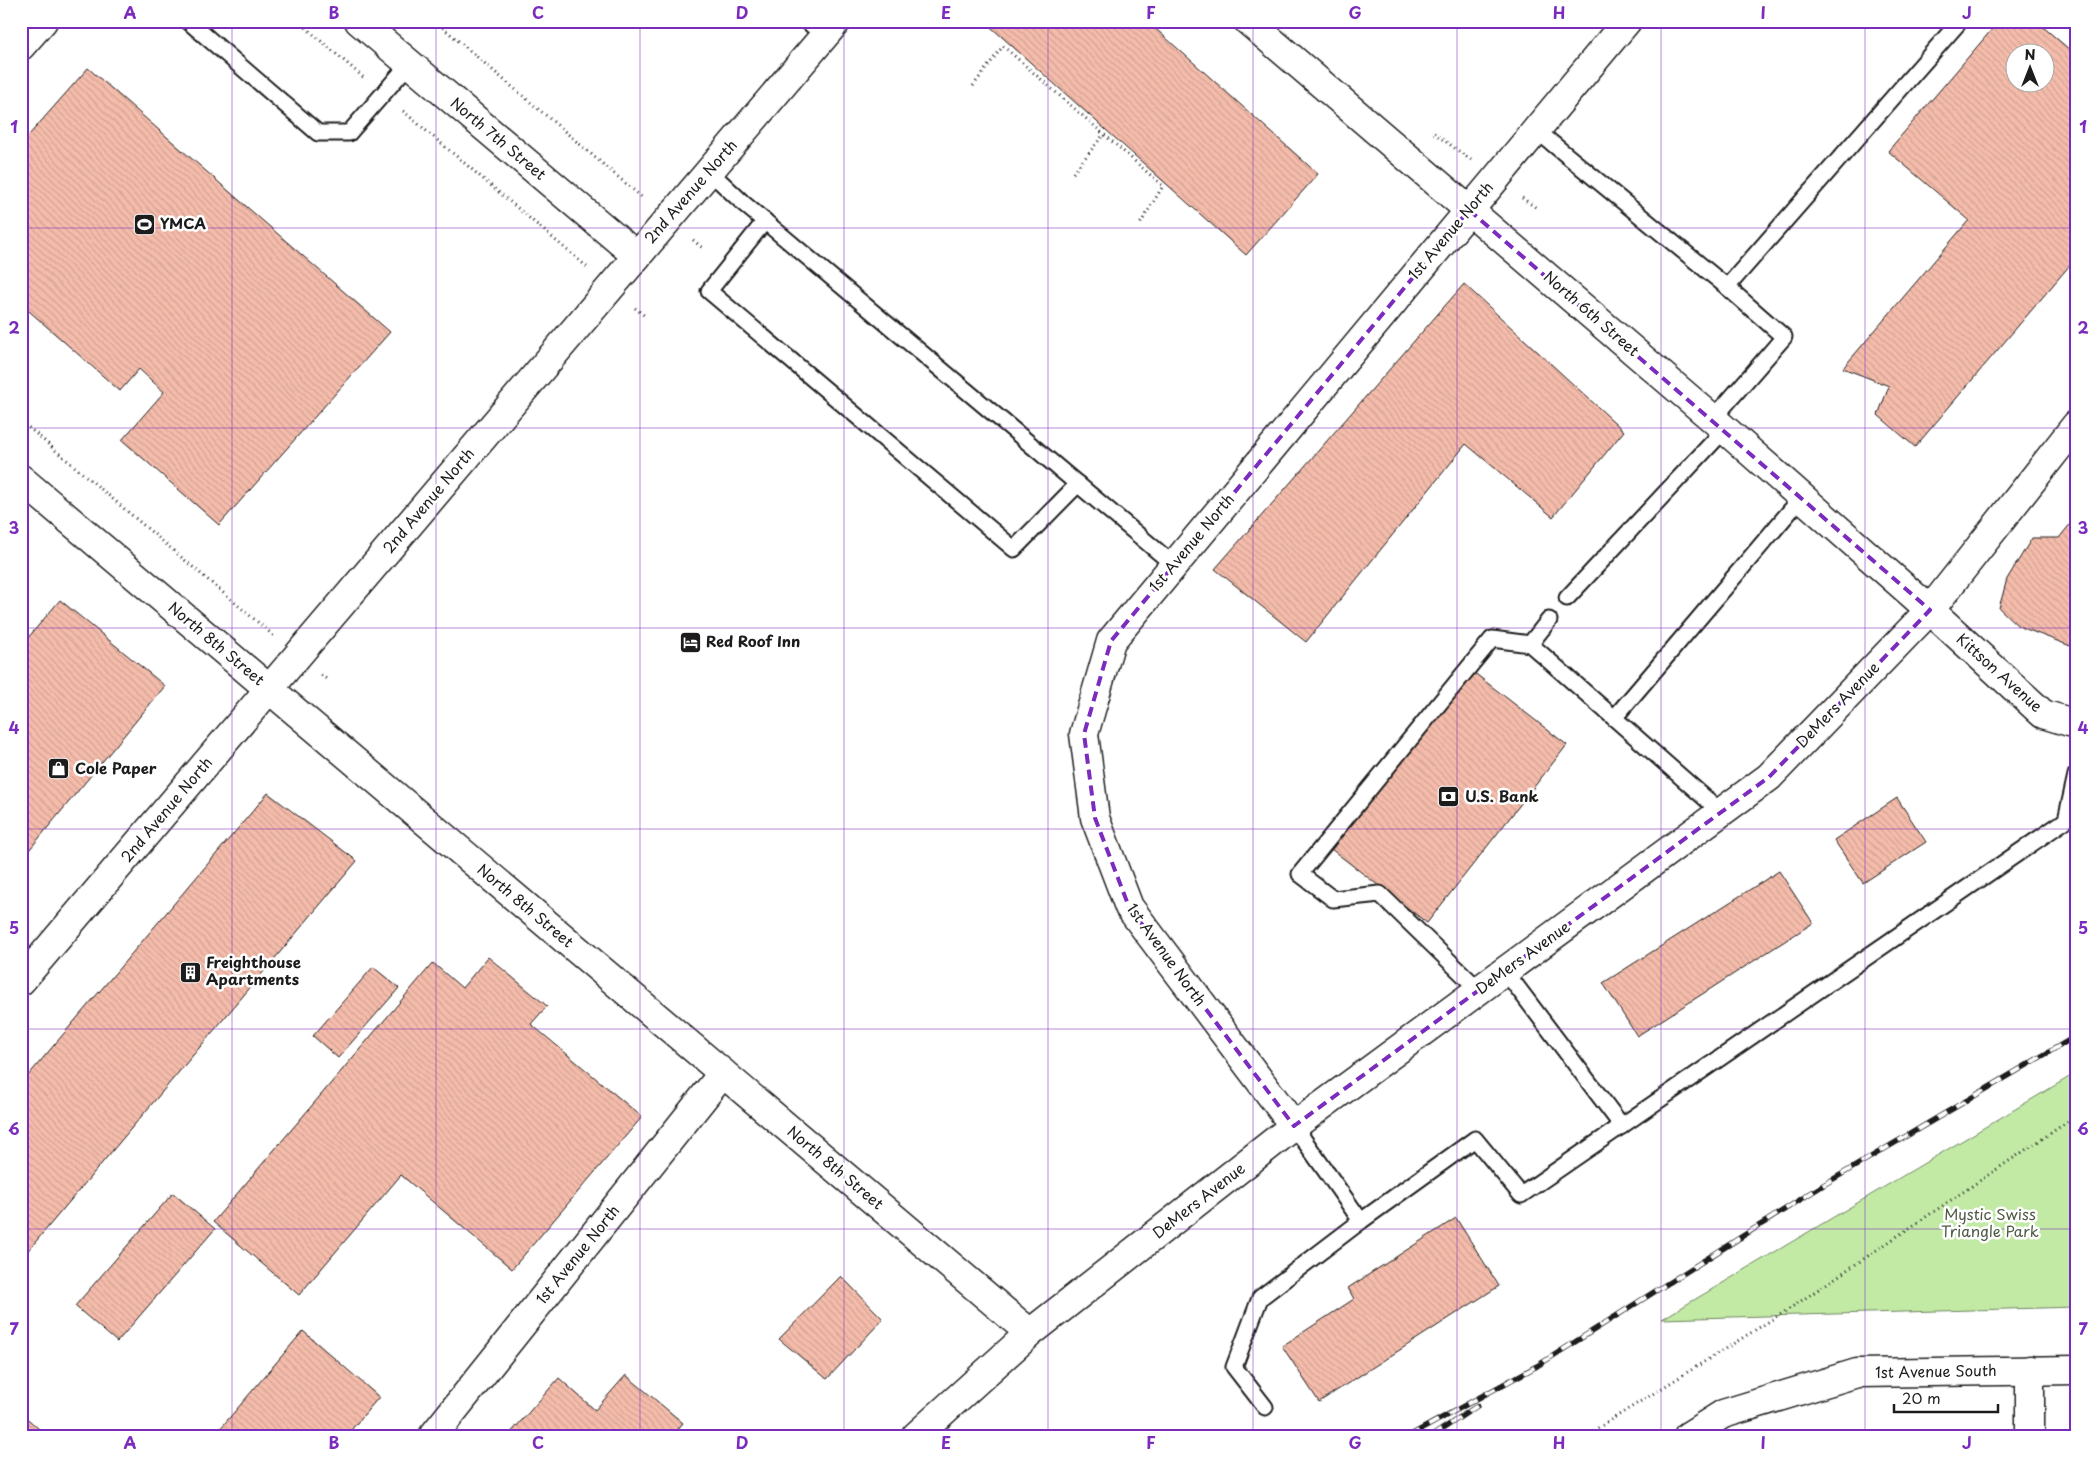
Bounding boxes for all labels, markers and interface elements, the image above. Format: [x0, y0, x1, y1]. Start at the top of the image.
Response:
text: A [124, 0, 137, 24]
text: B [329, 0, 340, 24]
text: C [532, 0, 544, 24]
text: D [736, 0, 748, 24]
text: E [941, 0, 951, 24]
text: F [1146, 0, 1156, 24]
text: G [1348, 0, 1362, 24]
text: H [1553, 0, 1565, 24]
text: I [1760, 0, 1766, 24]
text: J [1962, 0, 1972, 24]
north arrow [2004, 42, 2054, 92]
text: N [2024, 44, 2036, 65]
street label: North 7th Street [446, 91, 552, 185]
text: 1 [10, 114, 18, 138]
text: 1 [2079, 114, 2087, 138]
street label: 2nd Avenue North [638, 134, 742, 248]
street label: 1st Avenue North [1402, 176, 1498, 284]
place label: YMCA [160, 211, 206, 234]
sports icon: YMCA [132, 212, 156, 236]
street label: North 6th Street [1539, 265, 1645, 361]
text: 2 [8, 315, 20, 339]
text: 2 [2077, 315, 2089, 339]
street label: 2nd Avenue North [377, 442, 479, 558]
street label: 1st Avenue North [1143, 488, 1239, 596]
text: 3 [9, 515, 19, 539]
text: 3 [2078, 515, 2088, 539]
street label: North 8th Street [164, 596, 270, 690]
street label: Kittson Avenue [1952, 627, 2048, 717]
place label: Red Roof Inn [706, 629, 800, 652]
hotel icon: Red Roof Inn [678, 630, 702, 654]
street label: DeMers Avenue [1790, 656, 1884, 752]
text: 4 [9, 715, 20, 739]
text: 4 [2078, 715, 2089, 739]
street label: 2nd Avenue North [115, 751, 217, 867]
place label: Cole Paper [75, 756, 157, 779]
shop icon: Cole Paper [47, 757, 71, 781]
place label: U.S. Bank [1465, 784, 1539, 807]
bank icon: U.S. Bank [1437, 785, 1461, 809]
street label: North 8th Street [473, 858, 579, 952]
street label: 1st Avenue North [1122, 898, 1212, 1010]
text: 5 [9, 915, 19, 939]
street label: DeMers Avenue [1470, 915, 1574, 999]
text: 5 [2078, 915, 2088, 939]
place label: Freighthouse Apartments [206, 950, 301, 990]
building icon: Freighthouse Apartments [178, 960, 202, 984]
text: 6 [8, 1116, 20, 1140]
text: 6 [2077, 1116, 2089, 1140]
street label: North 8th Street [783, 1120, 889, 1214]
street label: DeMers Avenue [1147, 1156, 1249, 1243]
street label: 1st Avenue North [529, 1199, 624, 1309]
park label: Mystic Swiss Triangle Park [1941, 1202, 2039, 1242]
text: 7 [9, 1316, 19, 1340]
text: 7 [2078, 1316, 2088, 1340]
street label: 1st Avenue South [1875, 1358, 1997, 1383]
scale bar [1894, 1382, 1998, 1414]
text: 20 m [1902, 1386, 1941, 1409]
text: A [124, 1430, 137, 1454]
text: B [329, 1430, 340, 1454]
text: C [532, 1430, 544, 1454]
text: D [736, 1430, 748, 1454]
text: E [941, 1430, 951, 1454]
text: F [1146, 1430, 1156, 1454]
text: G [1348, 1430, 1362, 1454]
text: H [1553, 1430, 1565, 1454]
text: I [1760, 1430, 1766, 1454]
text: J [1962, 1430, 1972, 1454]

